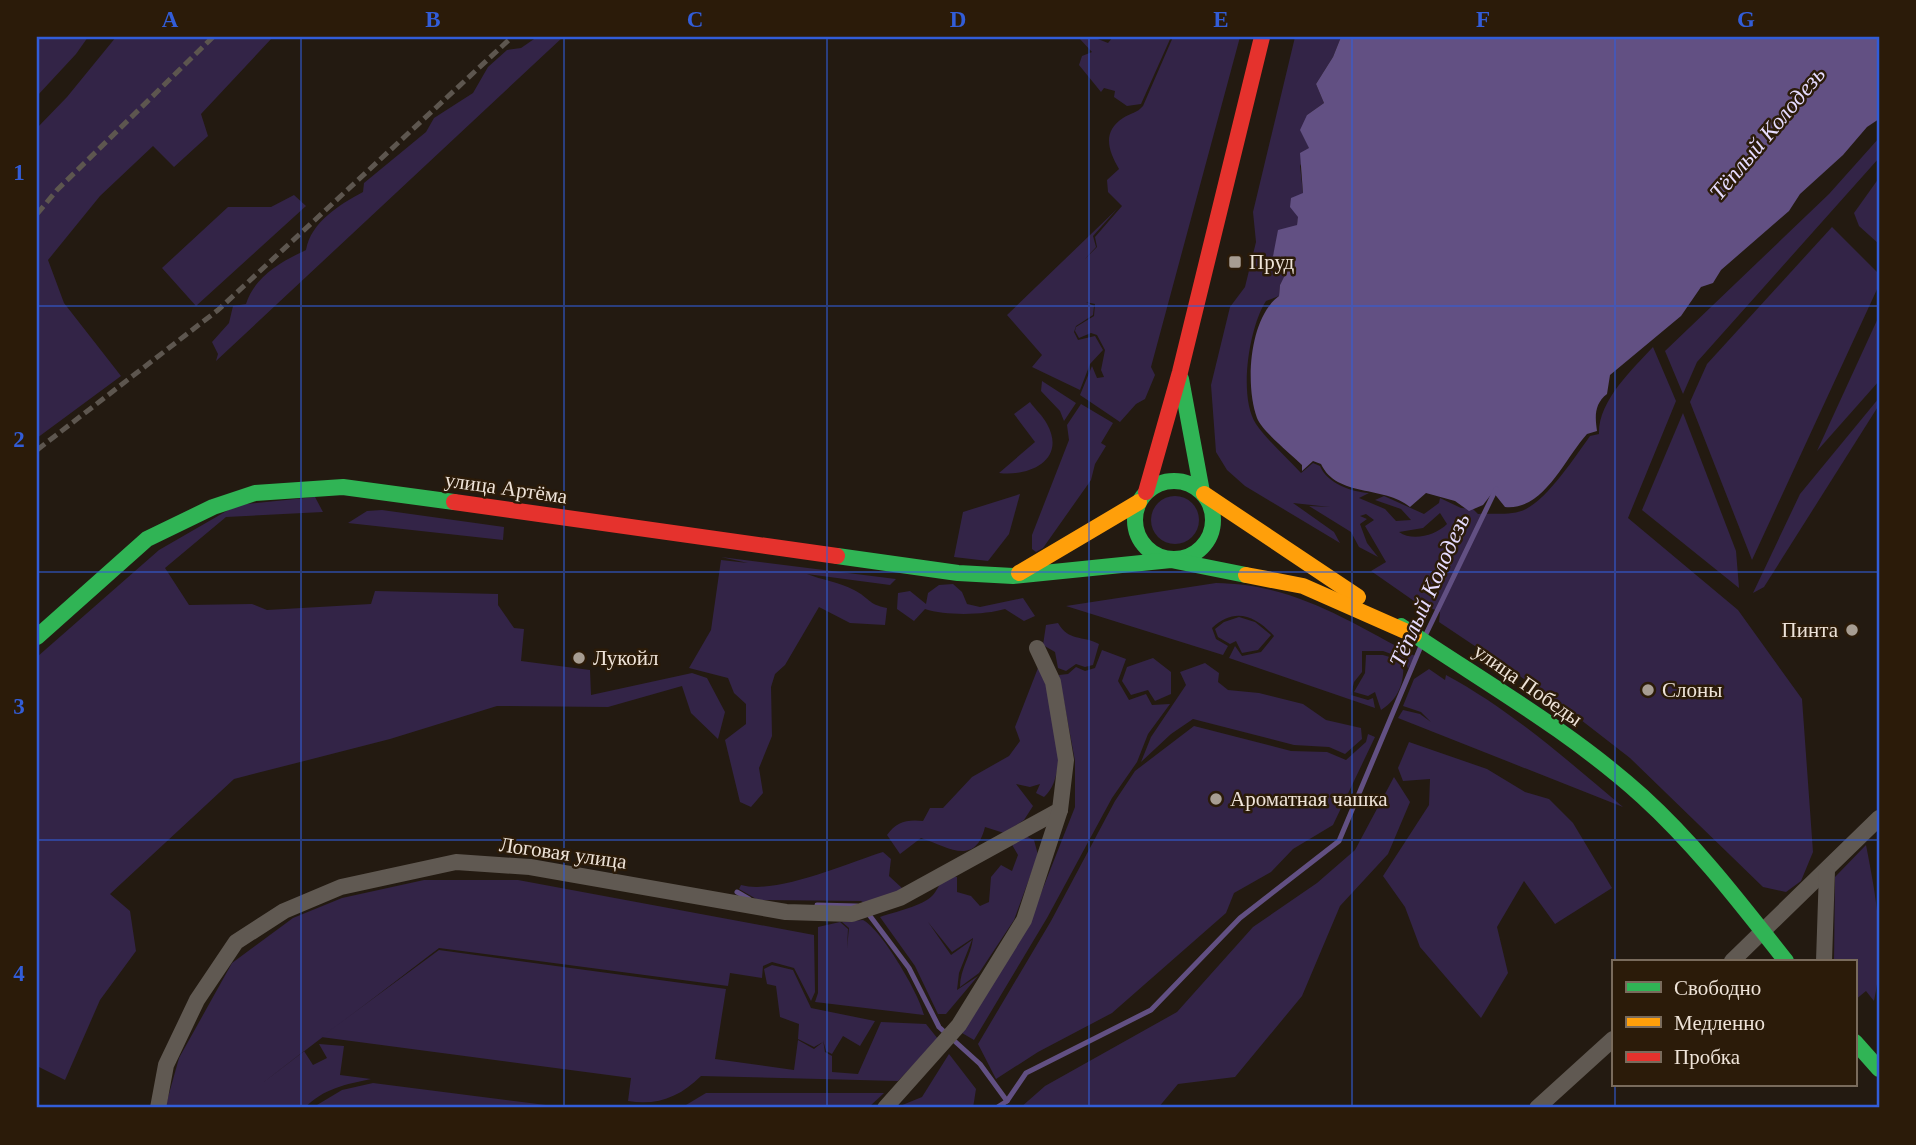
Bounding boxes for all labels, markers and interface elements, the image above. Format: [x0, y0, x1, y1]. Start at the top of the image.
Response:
text: A [162, 7, 179, 32]
text: B [425, 7, 441, 32]
text: C [687, 7, 703, 32]
text: D [950, 7, 966, 32]
text: E [1213, 7, 1229, 32]
text: F [1476, 7, 1490, 32]
text: G [1737, 7, 1755, 32]
water label: Тёплый Колодезь [1705, 62, 1830, 205]
text: 1 [13, 160, 25, 185]
place label: Пруд [1249, 250, 1295, 274]
marker: Пруд [1227, 254, 1243, 270]
text: 2 [13, 427, 25, 452]
street label: улица Артёма [443, 468, 569, 509]
water label: Тёплый Колодезь [1384, 510, 1475, 671]
place label: Пинта [1782, 618, 1839, 642]
marker: Пинта [1844, 622, 1860, 638]
street label: улица Победы [1469, 639, 1587, 731]
place label: Лукойл [593, 646, 659, 670]
marker: Лукойл [571, 650, 587, 666]
place label: Слоны [1662, 678, 1722, 702]
marker: Слоны [1640, 682, 1656, 698]
text: 3 [13, 694, 25, 719]
place label: Ароматная чашка [1230, 787, 1388, 811]
marker: Ароматная чашка [1208, 791, 1224, 807]
street label: Логовая улица [498, 832, 629, 874]
legend [1612, 960, 1856, 1086]
text: 4 [13, 961, 25, 986]
text: Свободно [1674, 976, 1761, 1000]
text: Медленно [1674, 1011, 1765, 1035]
text: Пробка [1674, 1045, 1741, 1069]

